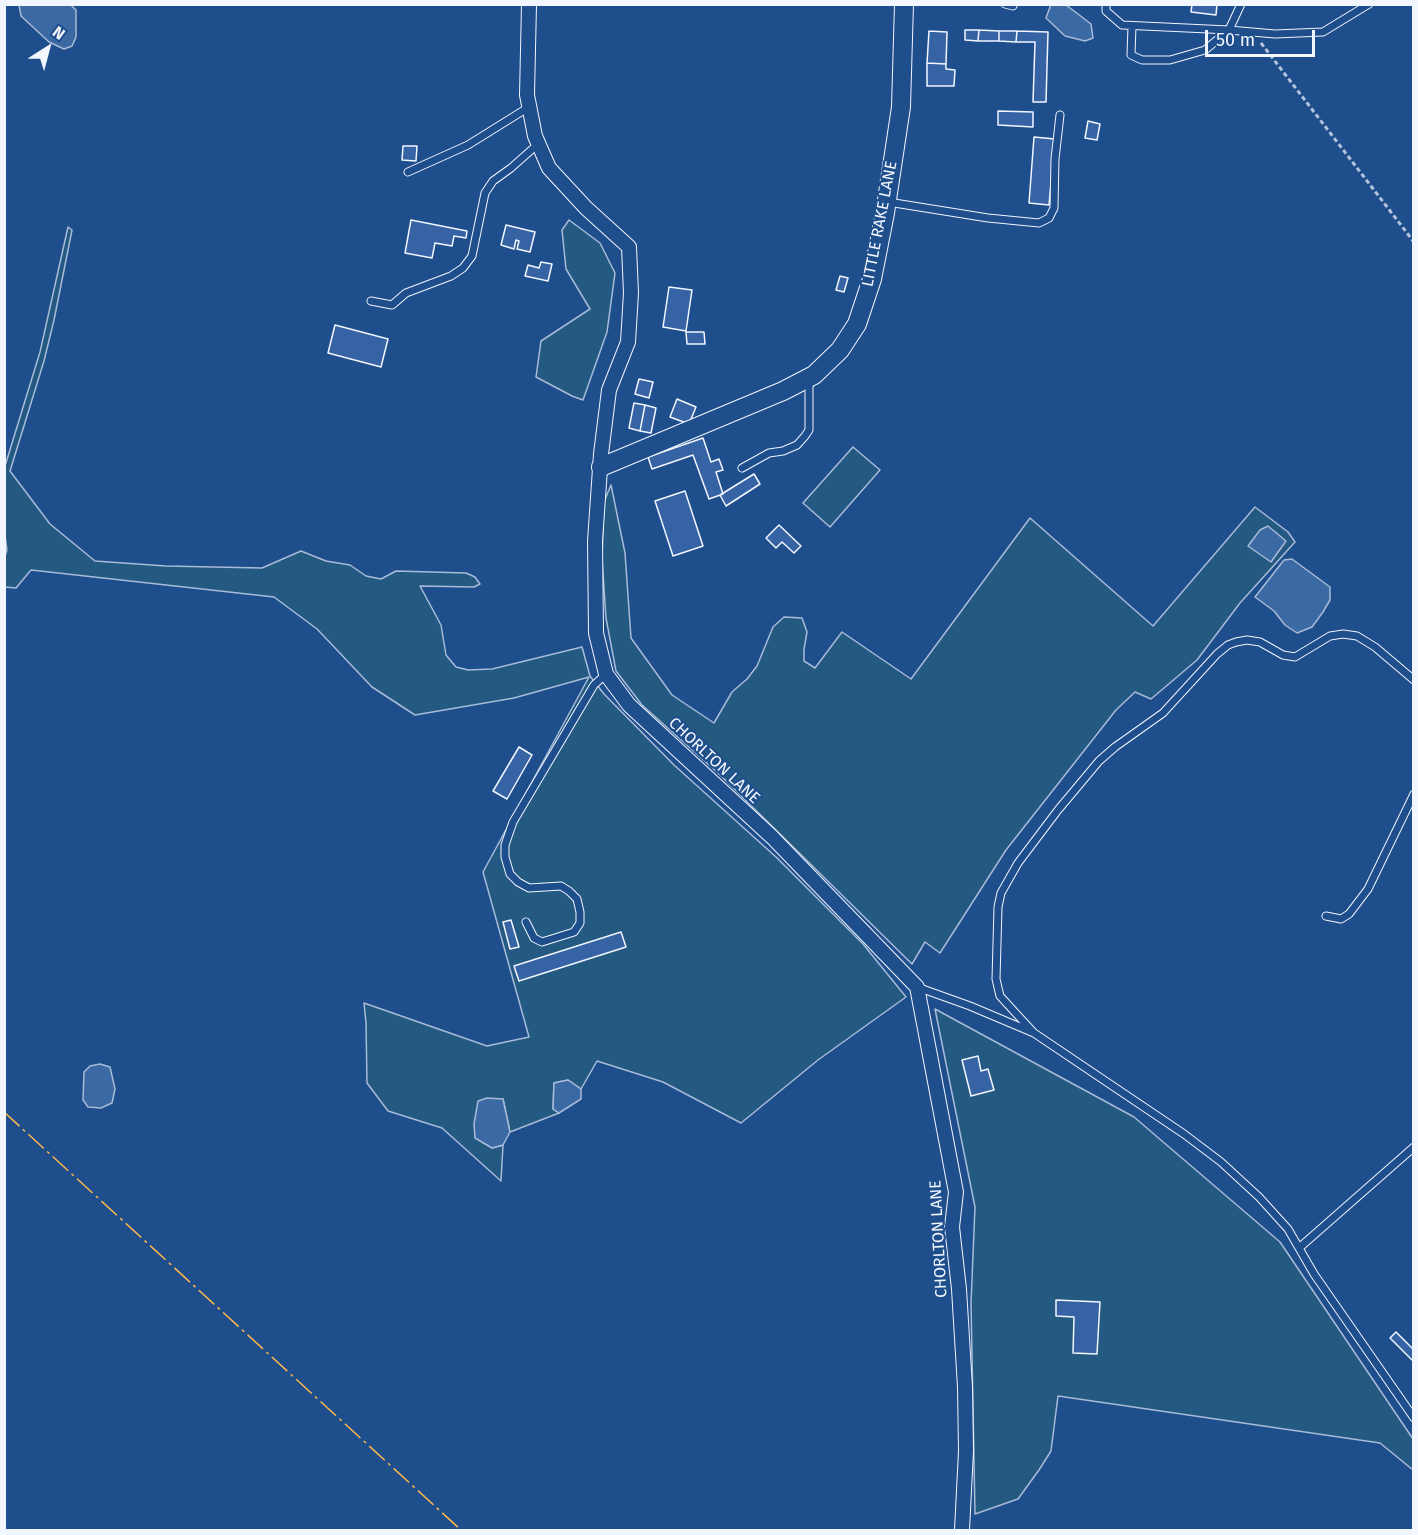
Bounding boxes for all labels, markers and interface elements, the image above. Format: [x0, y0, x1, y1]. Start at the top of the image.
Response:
north arrow [18, 18, 78, 78]
scale bar [1208, 18, 1318, 56]
text: N [49, 22, 69, 44]
text: 50 m [1216, 29, 1255, 51]
street label: LITTLE RAKE LANE [858, 159, 902, 289]
street label: CHORLTON LANE [664, 714, 764, 808]
street label: CHORLTON LANE [926, 1180, 952, 1298]

